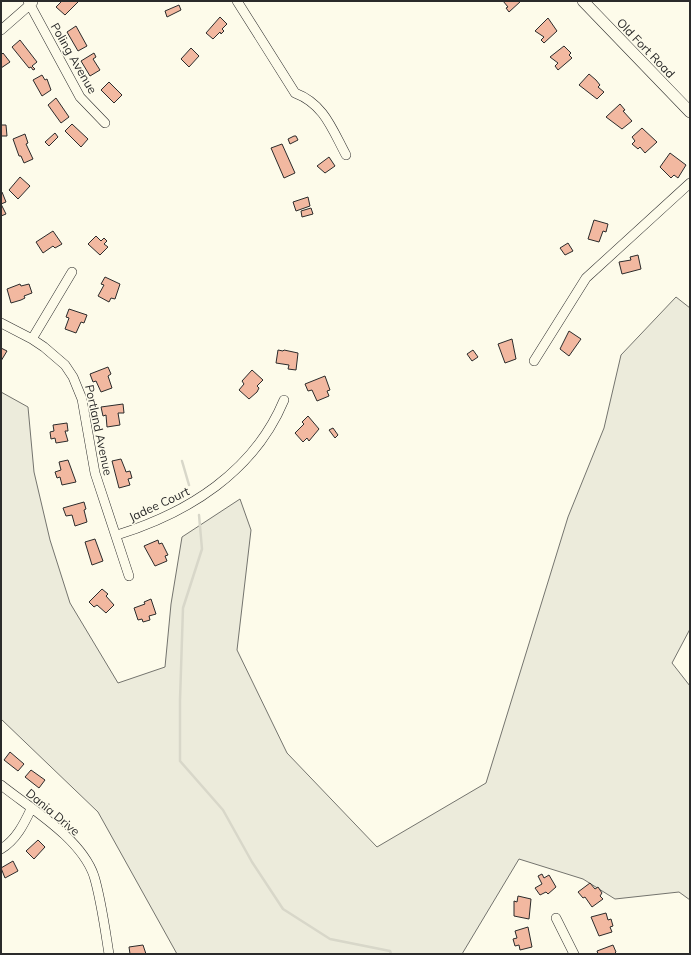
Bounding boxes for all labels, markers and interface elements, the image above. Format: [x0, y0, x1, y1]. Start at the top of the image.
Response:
street label: Old Fort Road [614, 15, 678, 81]
street label: Poling Avenue [48, 20, 100, 96]
street label: Portland Avenue [82, 383, 116, 477]
street label: Jadee Court [126, 483, 192, 525]
street label: Dania Drive [23, 785, 83, 839]

